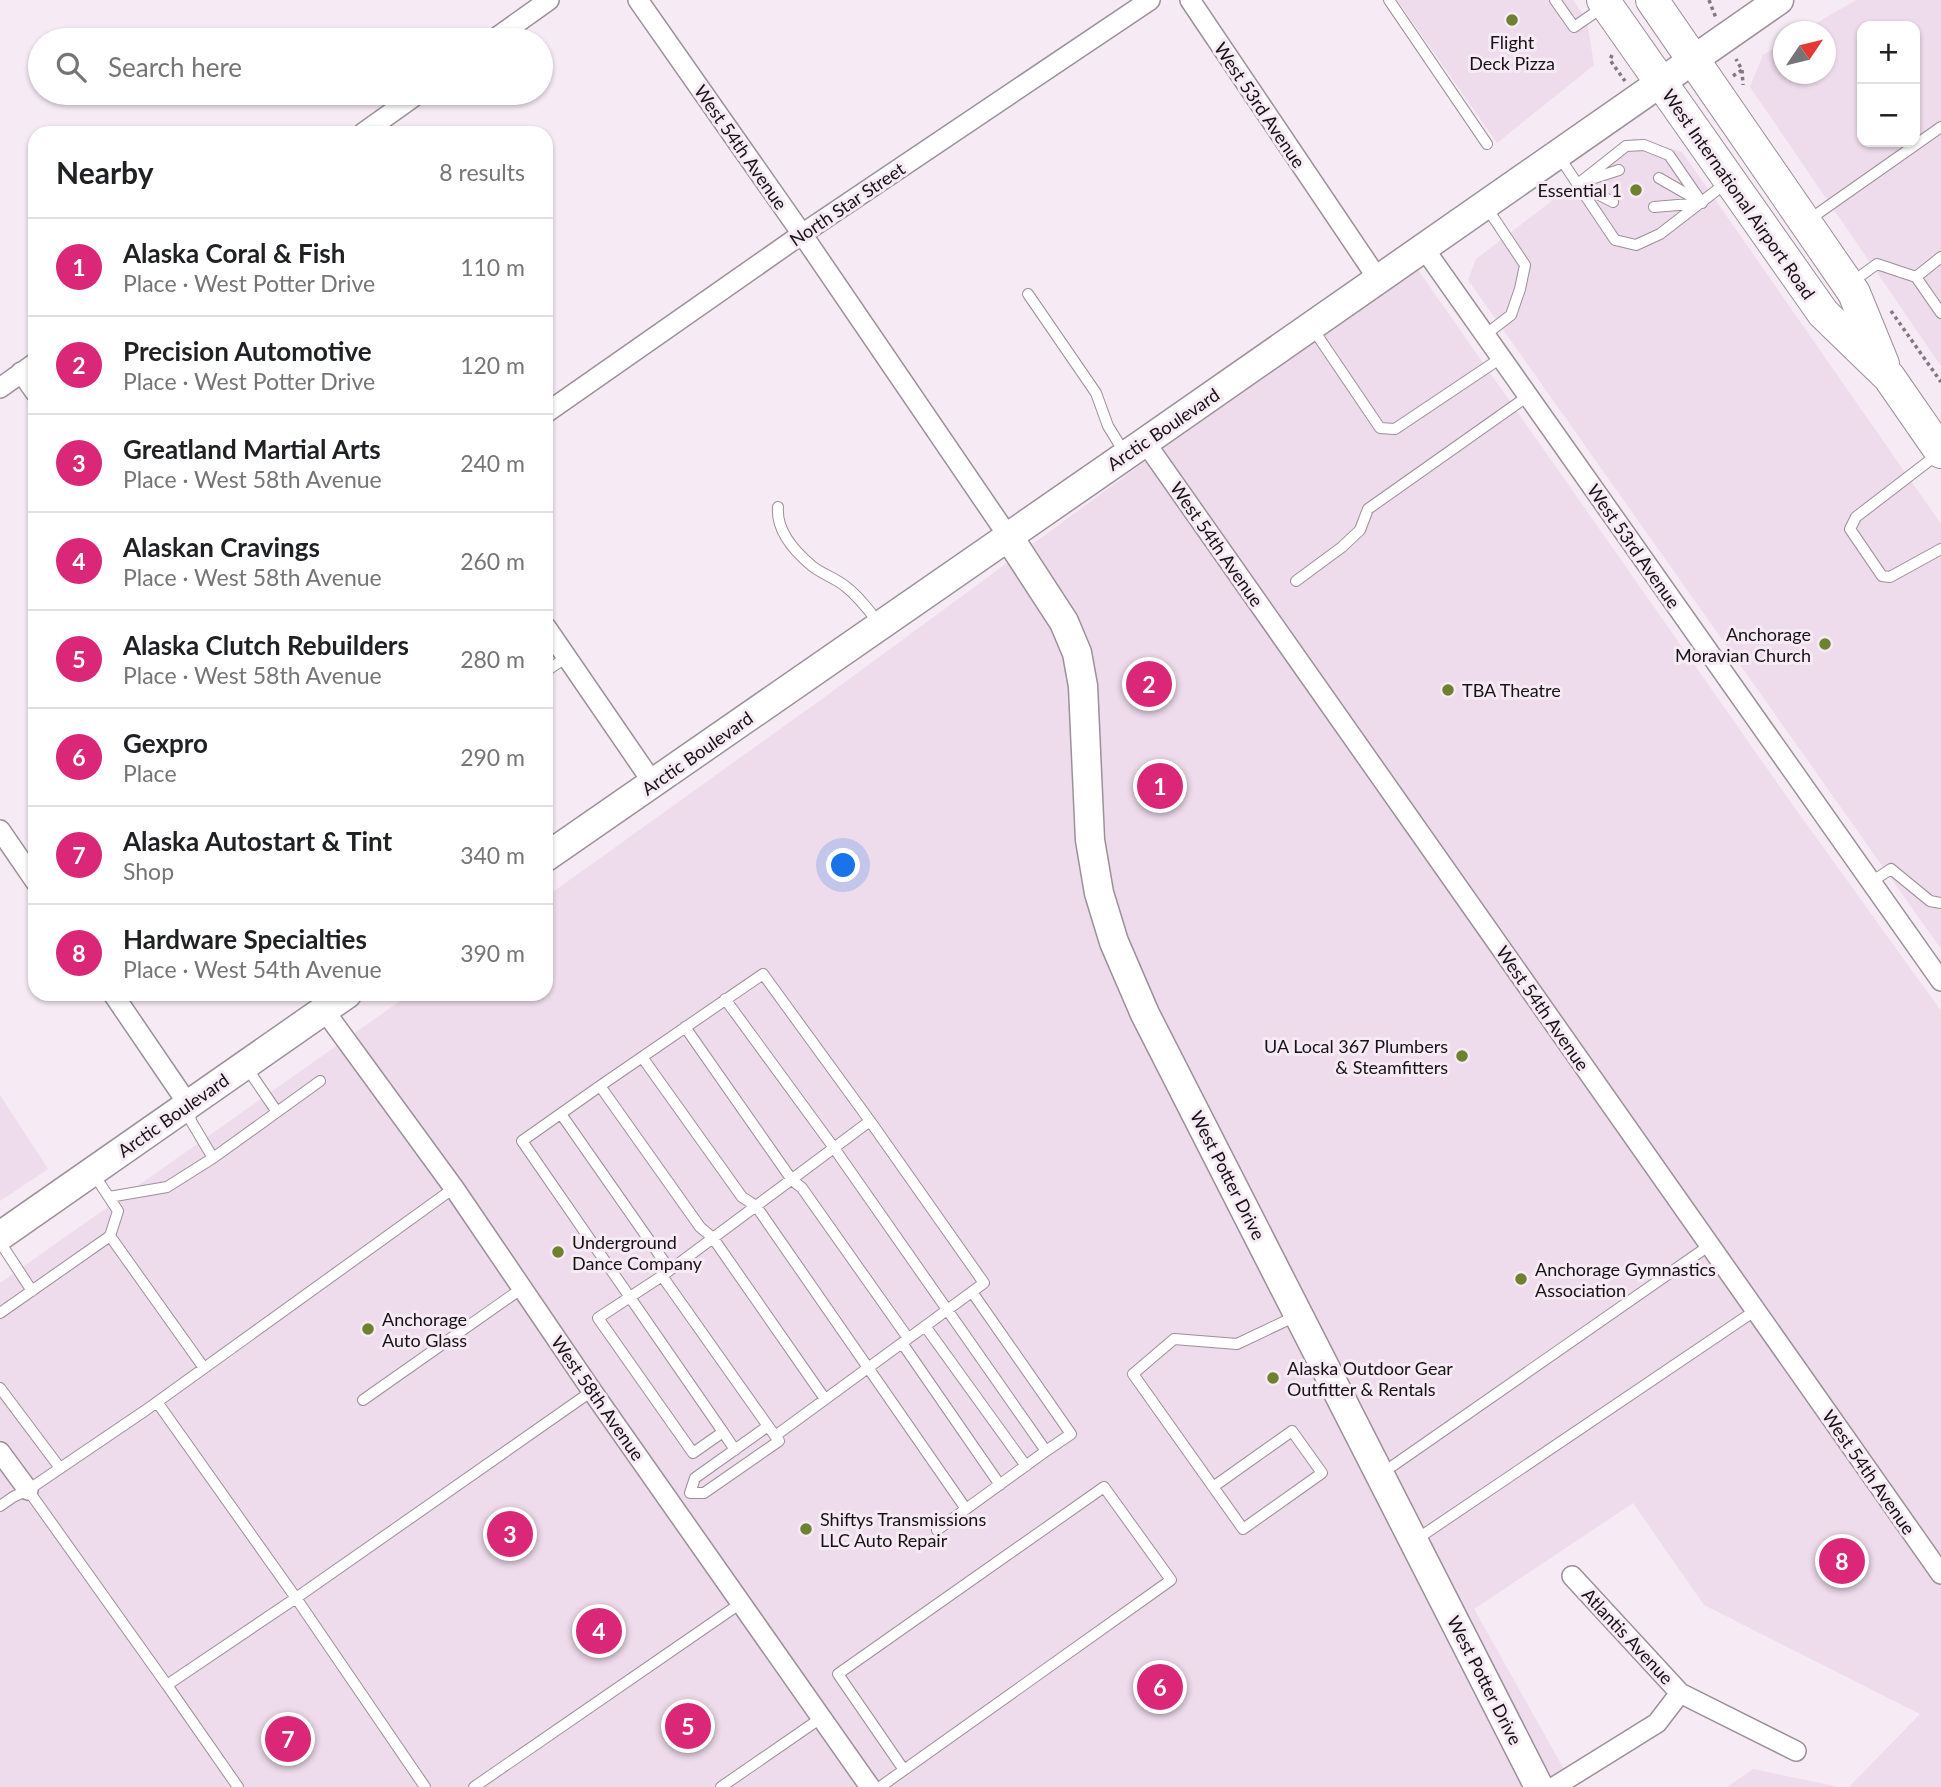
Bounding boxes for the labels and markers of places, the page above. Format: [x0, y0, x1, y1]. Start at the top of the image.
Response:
marker: Flight Deck Pizza [1504, 12, 1520, 28]
place label: Flight Deck Pizza [1469, 31, 1555, 74]
place label: Essential 1 [1537, 179, 1622, 201]
marker: Essential 1 [1628, 182, 1644, 198]
place label: Anchorage Moravian Church [1675, 623, 1811, 666]
marker: Anchorage Moravian Church [1817, 636, 1833, 652]
pin: 2 [1126, 658, 1172, 710]
place label: TBA Theatre [1462, 679, 1561, 701]
marker: TBA Theatre [1440, 682, 1456, 698]
pin: 1 [1137, 760, 1183, 812]
place label: UA Local 367 Plumbers & Steamfitters [1264, 1035, 1448, 1078]
marker: UA Local 367 Plumbers & Steamfitters [1454, 1048, 1470, 1064]
place label: Underground Dance Company [572, 1231, 703, 1274]
marker: Underground Dance Company [550, 1244, 566, 1260]
place label: Anchorage Gymnastics Association [1535, 1258, 1716, 1301]
marker: Anchorage Gymnastics Association [1513, 1271, 1529, 1287]
place label: Anchorage Auto Glass [382, 1308, 467, 1351]
marker: Anchorage Auto Glass [360, 1321, 376, 1337]
place label: Alaska Outdoor Gear Outfitter & Rentals [1287, 1357, 1453, 1400]
marker: Alaska Outdoor Gear Outfitter & Rentals [1265, 1370, 1281, 1386]
pin: 3 [487, 1508, 533, 1560]
place label: Shiftys Transmissions LLC Auto Repair [820, 1508, 986, 1551]
marker: Shiftys Transmissions LLC Auto Repair [798, 1521, 814, 1537]
pin: 8 [1819, 1535, 1865, 1587]
pin: 4 [576, 1605, 622, 1657]
pin: 6 [1137, 1661, 1183, 1713]
pin: 5 [665, 1700, 711, 1752]
pin: 7 [265, 1713, 311, 1765]

